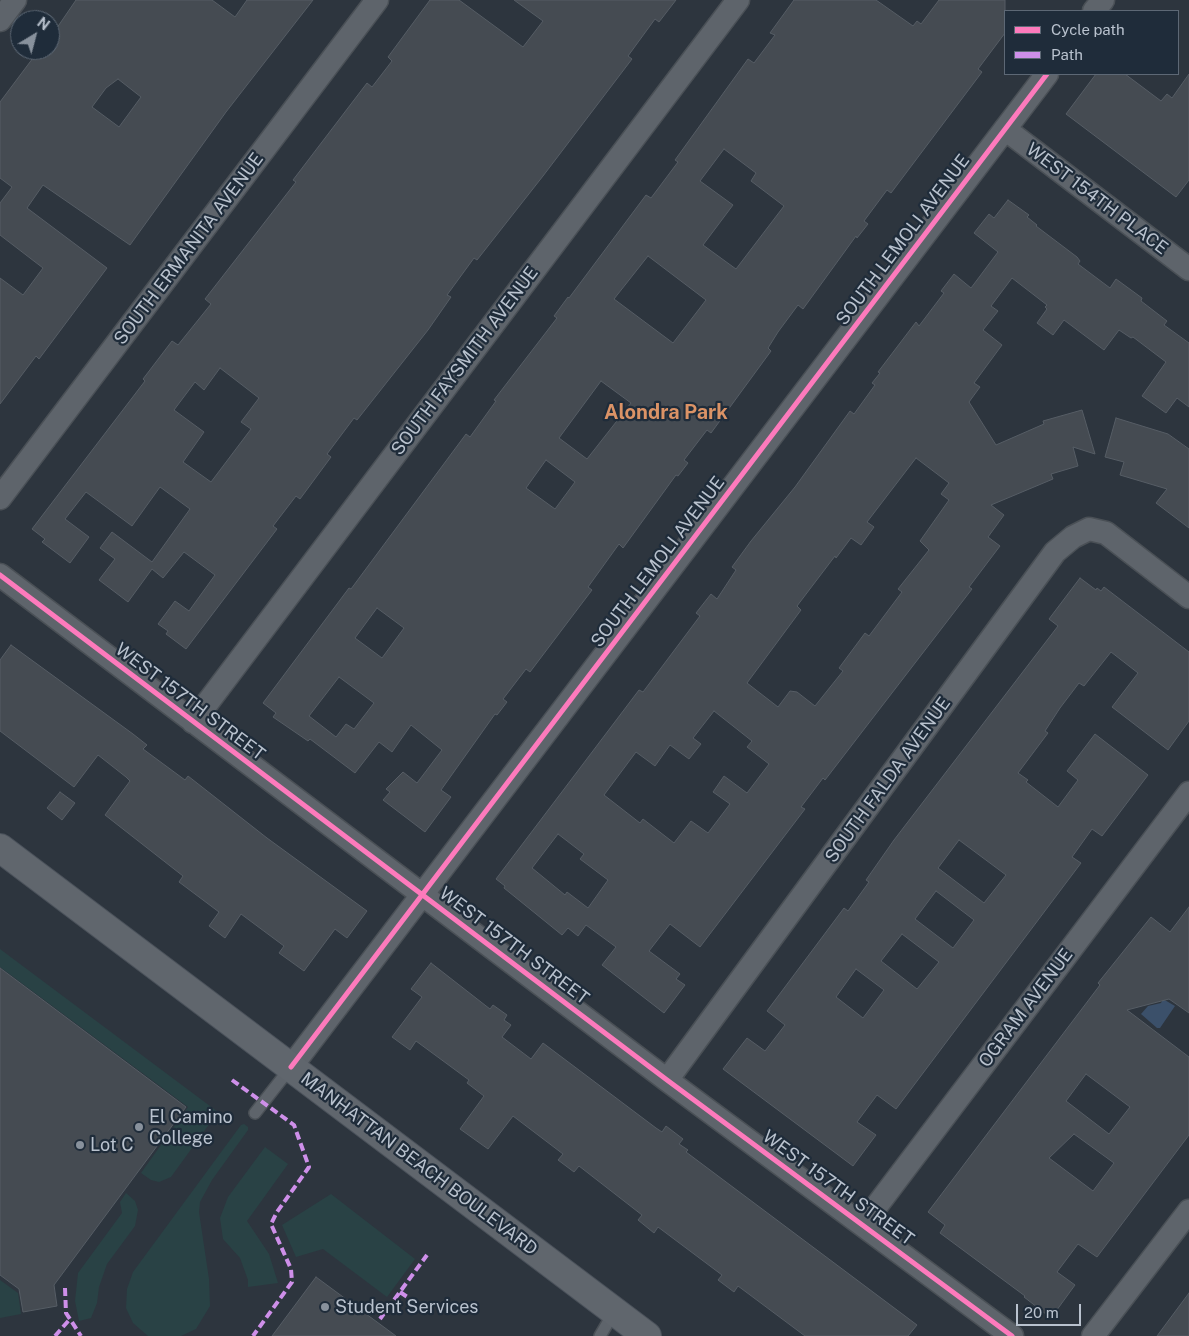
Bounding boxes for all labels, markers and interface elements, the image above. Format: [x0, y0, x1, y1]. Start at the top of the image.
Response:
north arrow [10, 10, 60, 60]
legend [1004, 10, 1179, 75]
text: N [34, 14, 53, 33]
text: Cycle path [1051, 21, 1125, 38]
text: Path [1051, 46, 1083, 63]
street label: WEST 154TH PLACE [1022, 139, 1172, 259]
street label: SOUTH ERMANITA AVENUE [110, 149, 268, 349]
street label: SOUTH LEMOLI AVENUE [832, 150, 974, 330]
street label: SOUTH FAYSMITH AVENUE [387, 262, 543, 460]
district label: Alondra Park [604, 401, 728, 425]
street label: SOUTH LEMOLI AVENUE [587, 472, 729, 652]
street label: WEST 157TH STREET [111, 639, 269, 765]
street label: SOUTH FALDA AVENUE [821, 693, 955, 867]
street label: WEST 157TH STREET [435, 883, 593, 1009]
street label: OGRAM AVENUE [974, 944, 1078, 1072]
street label: MANHATTAN BEACH BOULEVARD [296, 1068, 542, 1260]
place label: El Camino College [149, 1106, 233, 1148]
marker: El Camino College [133, 1121, 145, 1133]
street label: WEST 157TH STREET [758, 1126, 918, 1250]
place label: Lot C [90, 1134, 134, 1156]
marker: Lot C [74, 1139, 86, 1151]
scale bar [1019, 1294, 1084, 1326]
place label: Student Services [335, 1296, 478, 1318]
marker: Student Services [319, 1301, 331, 1313]
text: 20 m [1024, 1304, 1059, 1321]

